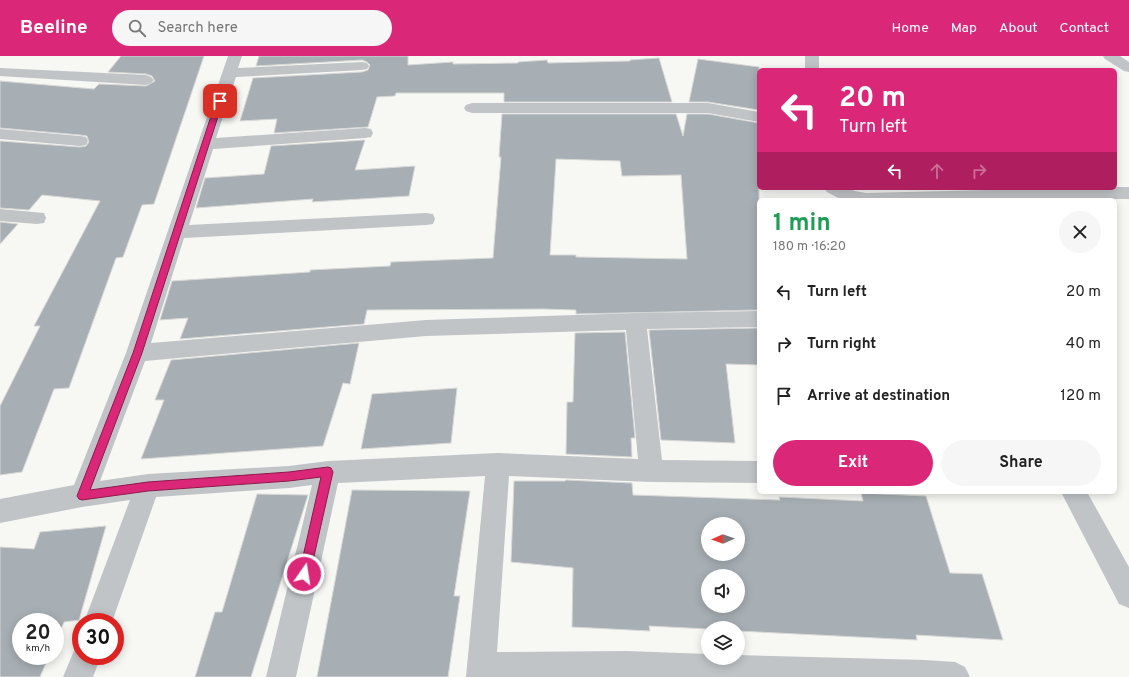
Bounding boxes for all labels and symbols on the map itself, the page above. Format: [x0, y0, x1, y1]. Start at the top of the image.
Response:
pin [203, 84, 237, 118]
north arrow [701, 517, 745, 561]
position arrow [283, 553, 325, 595]
speed limit sign: 30 [72, 613, 124, 665]

